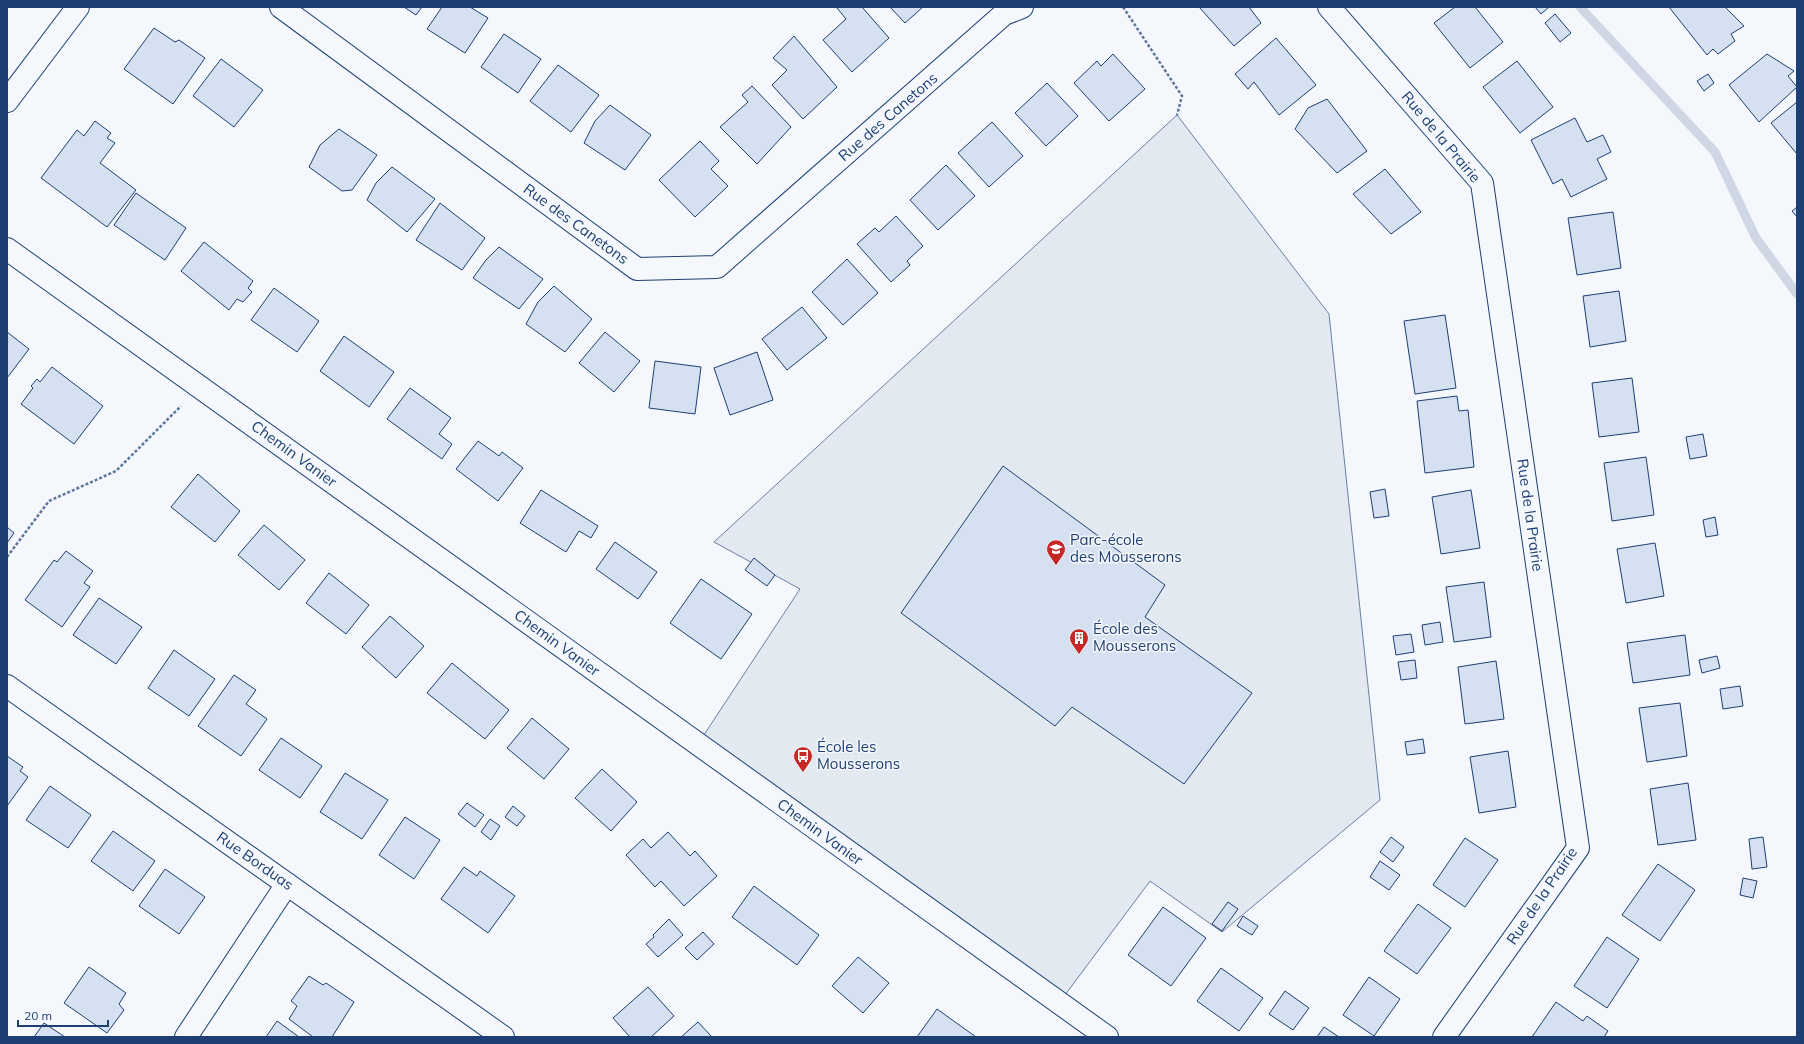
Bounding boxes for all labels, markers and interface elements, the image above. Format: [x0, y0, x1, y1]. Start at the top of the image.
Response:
street label: Rue des Canetons [834, 68, 941, 165]
street label: Rue de la Prairie [1398, 87, 1485, 186]
street label: Rue des Canetons [520, 179, 633, 268]
street label: Chemin Vanier [248, 416, 341, 491]
street label: Rue de la Prairie [1513, 457, 1548, 572]
place label: Parc-école des Mousserons [1070, 530, 1182, 566]
school or university icon: Parc-école des Mousserons [1045, 538, 1067, 566]
street label: Chemin Vanier [511, 605, 604, 680]
place label: École des Mousserons [1093, 619, 1176, 655]
building icon: École des Mousserons [1068, 627, 1090, 655]
place label: École les Mousserons [817, 737, 900, 773]
bus stop icon: École les Mousserons [792, 745, 814, 773]
street label: Chemin Vanier [774, 794, 867, 869]
street label: Rue Borduas [213, 827, 297, 894]
street label: Rue de la Prairie [1502, 843, 1581, 948]
scale bar [18, 1002, 108, 1028]
text: 20 m [24, 1008, 52, 1023]

